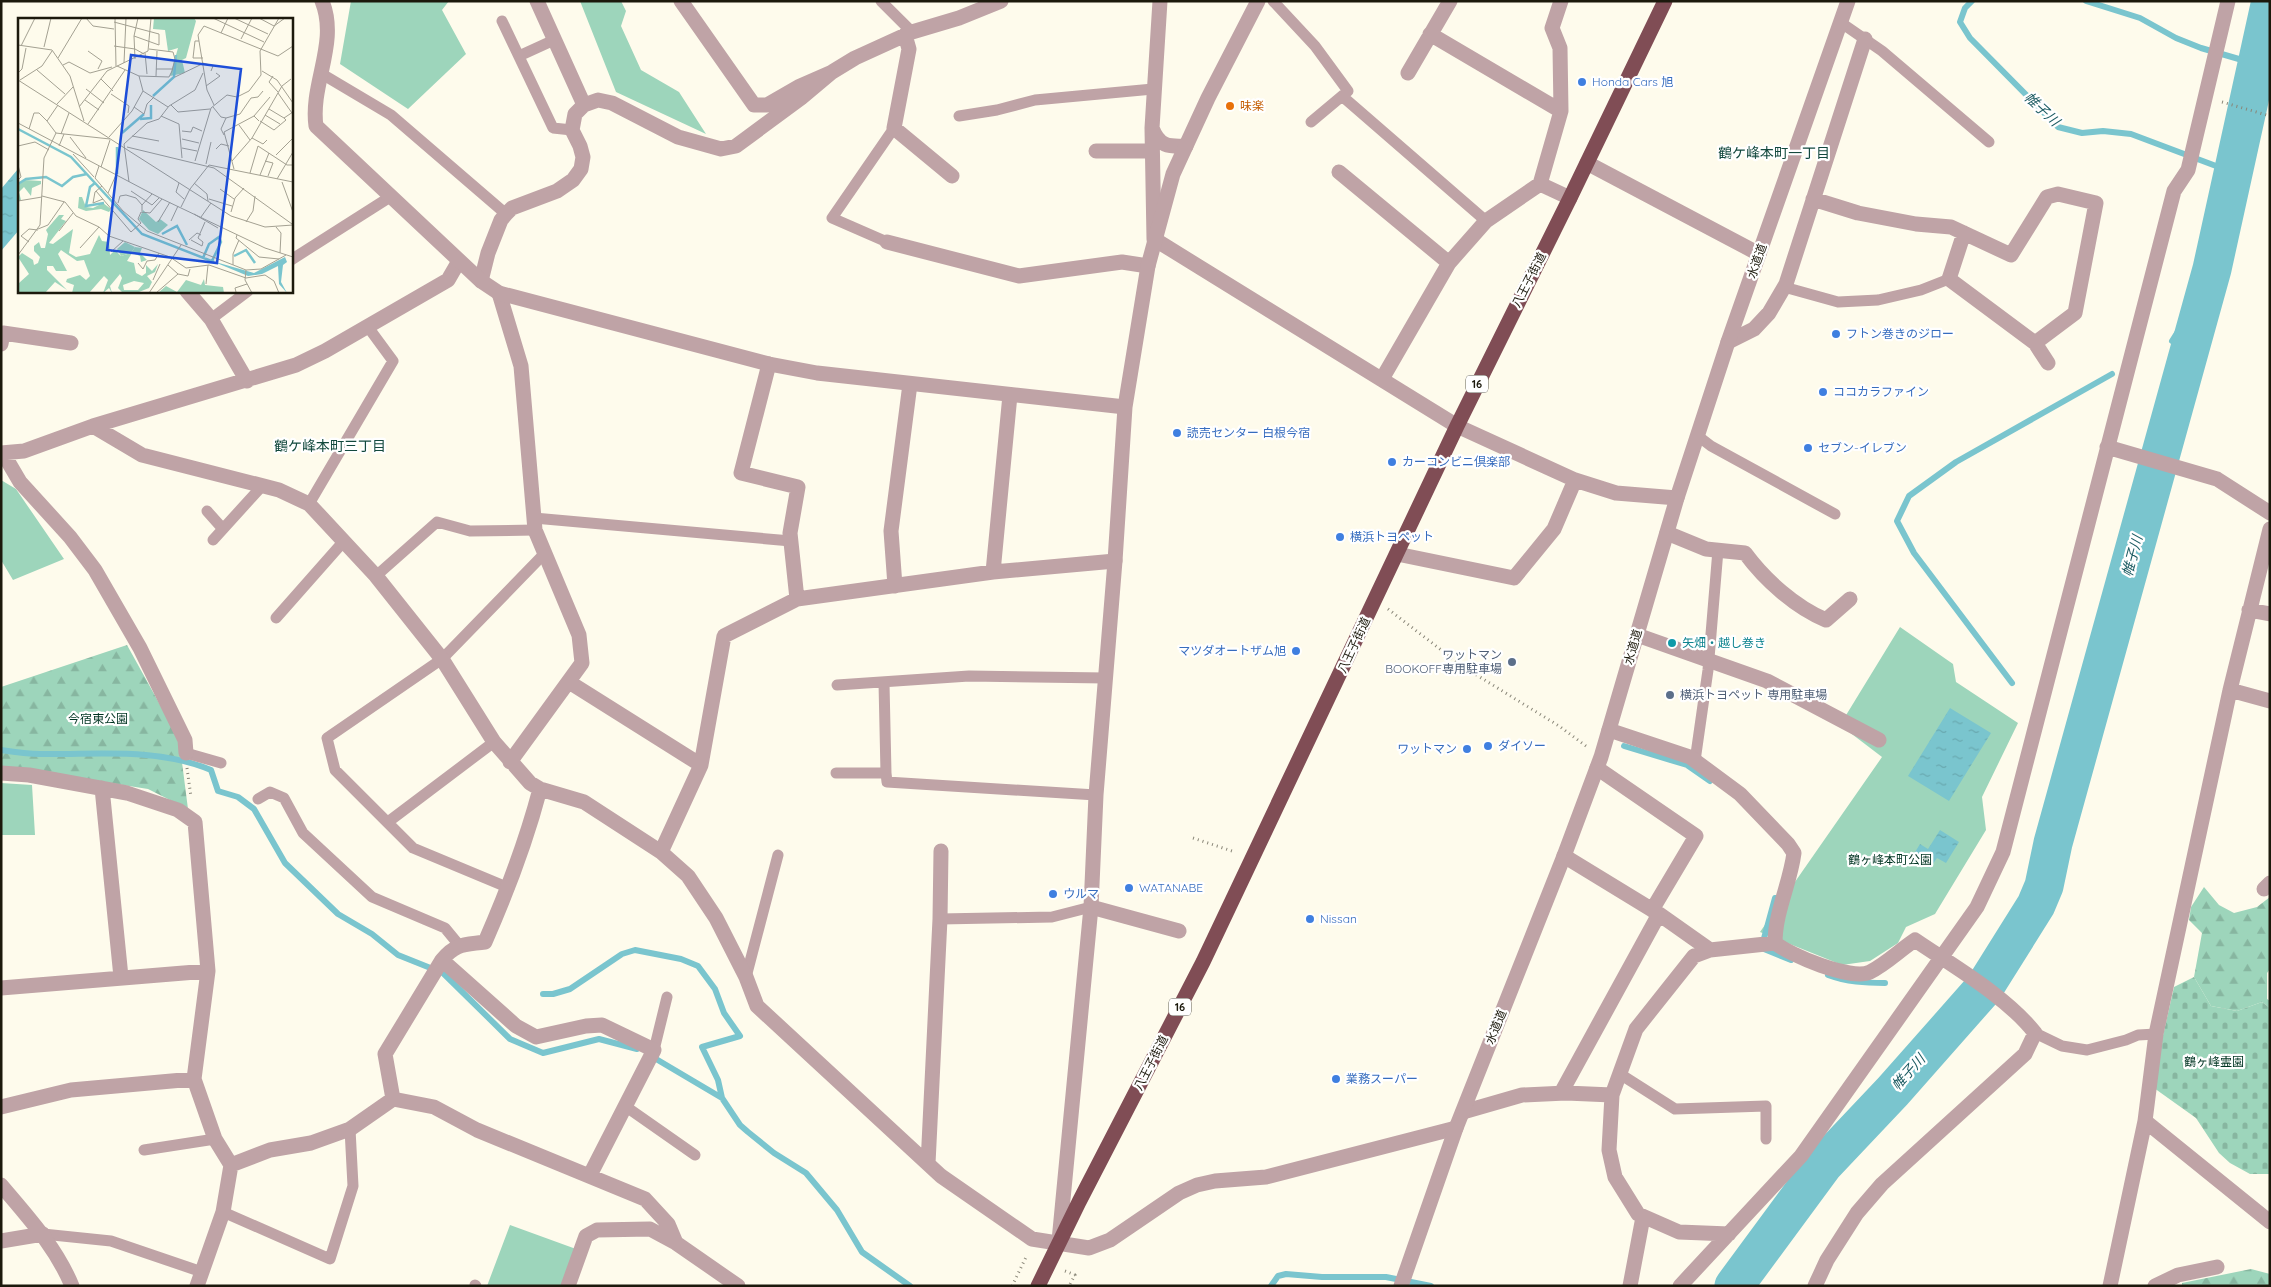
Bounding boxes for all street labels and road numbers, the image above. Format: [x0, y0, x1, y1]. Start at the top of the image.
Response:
street label: 水道道 [1744, 241, 1769, 280]
street label: 八王子街道 [1508, 250, 1549, 310]
road number: 16 [1466, 376, 1488, 392]
street label: 八王子街道 [1334, 614, 1373, 675]
street label: 水道道 [1620, 627, 1645, 666]
road number: 16 [1169, 999, 1191, 1016]
street label: 水道道 [1482, 1007, 1509, 1046]
street label: 八王子街道 [1130, 1033, 1171, 1093]

